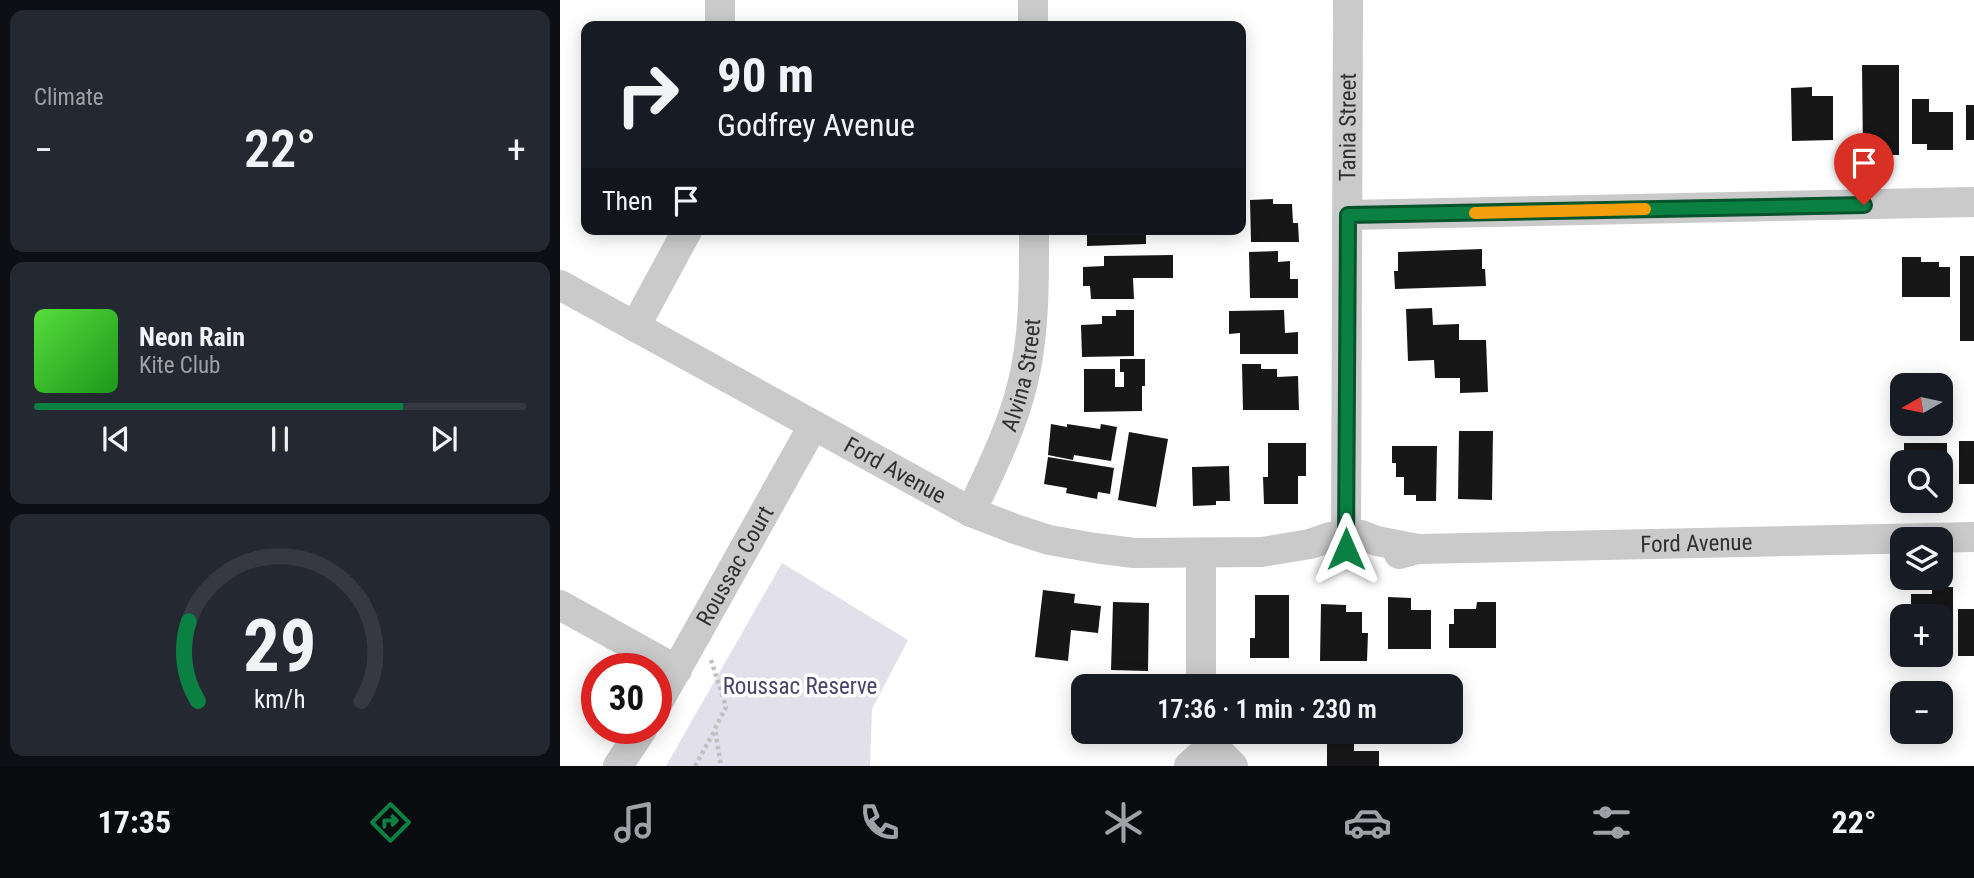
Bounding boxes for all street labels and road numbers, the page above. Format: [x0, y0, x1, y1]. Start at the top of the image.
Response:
street label: Tania Street [1334, 73, 1361, 181]
street label: Alvina Street [995, 317, 1046, 435]
street label: Ford Avenue [840, 431, 951, 509]
street label: Roussac Court [690, 501, 779, 630]
street label: Ford Avenue [1640, 528, 1753, 558]

